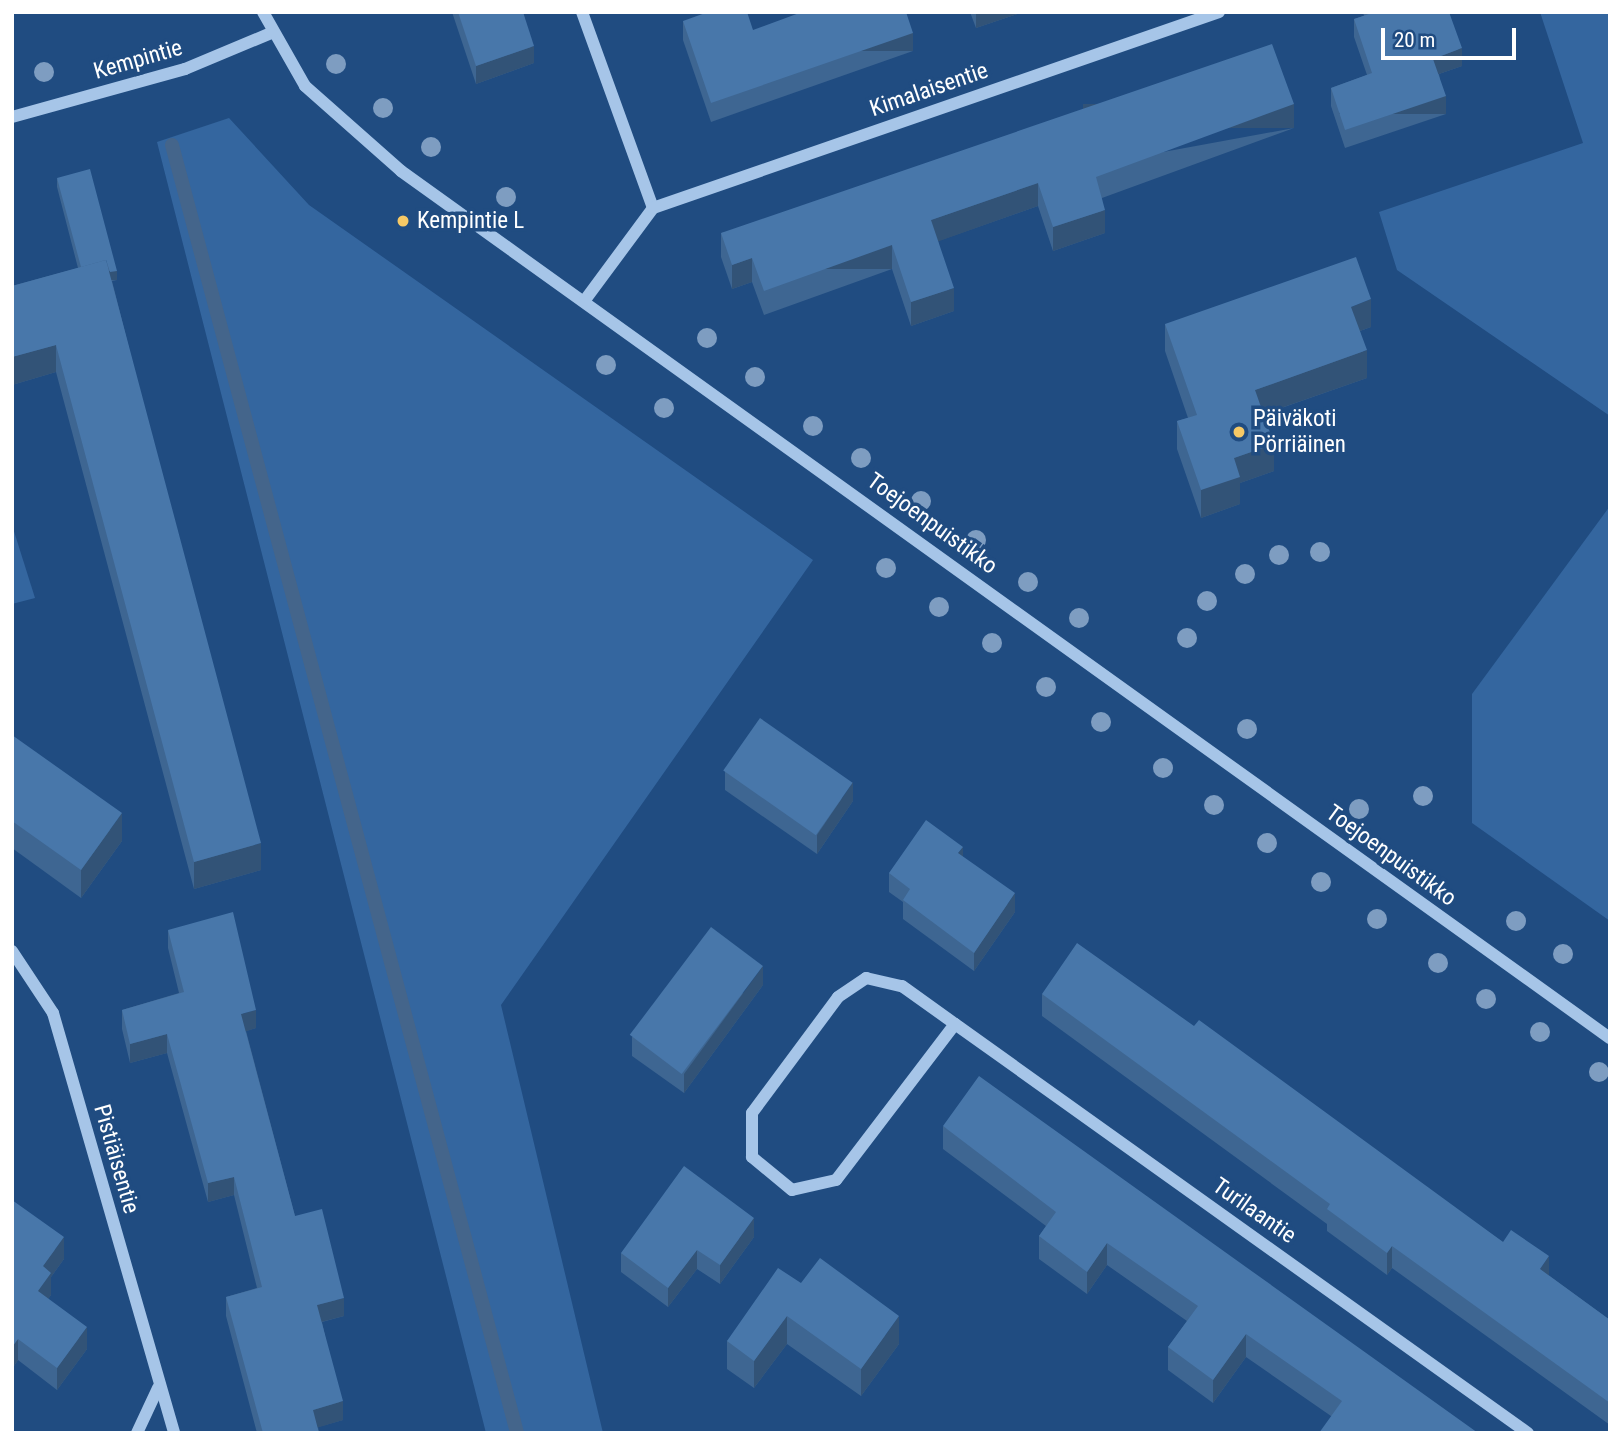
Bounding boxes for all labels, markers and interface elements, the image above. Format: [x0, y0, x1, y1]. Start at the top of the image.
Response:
scale bar [1384, 14, 1519, 58]
text: 20 m [1394, 28, 1435, 52]
street label: Kempintie [90, 34, 186, 86]
street label: Kimalaisentie [866, 57, 992, 123]
place label: Kempintie L [417, 207, 524, 235]
marker: Kempintie L [395, 213, 411, 229]
place label: Päiväkoti Pörriäinen [1253, 405, 1346, 459]
marker: Päiväkoti Pörriäinen [1231, 424, 1247, 440]
street label: Toejoenpuistikko [861, 467, 1003, 581]
street label: Toejoenpuistikko [1320, 799, 1462, 913]
street label: Pistiäisentie [87, 1101, 145, 1217]
street label: Turilaantie [1207, 1172, 1301, 1250]

